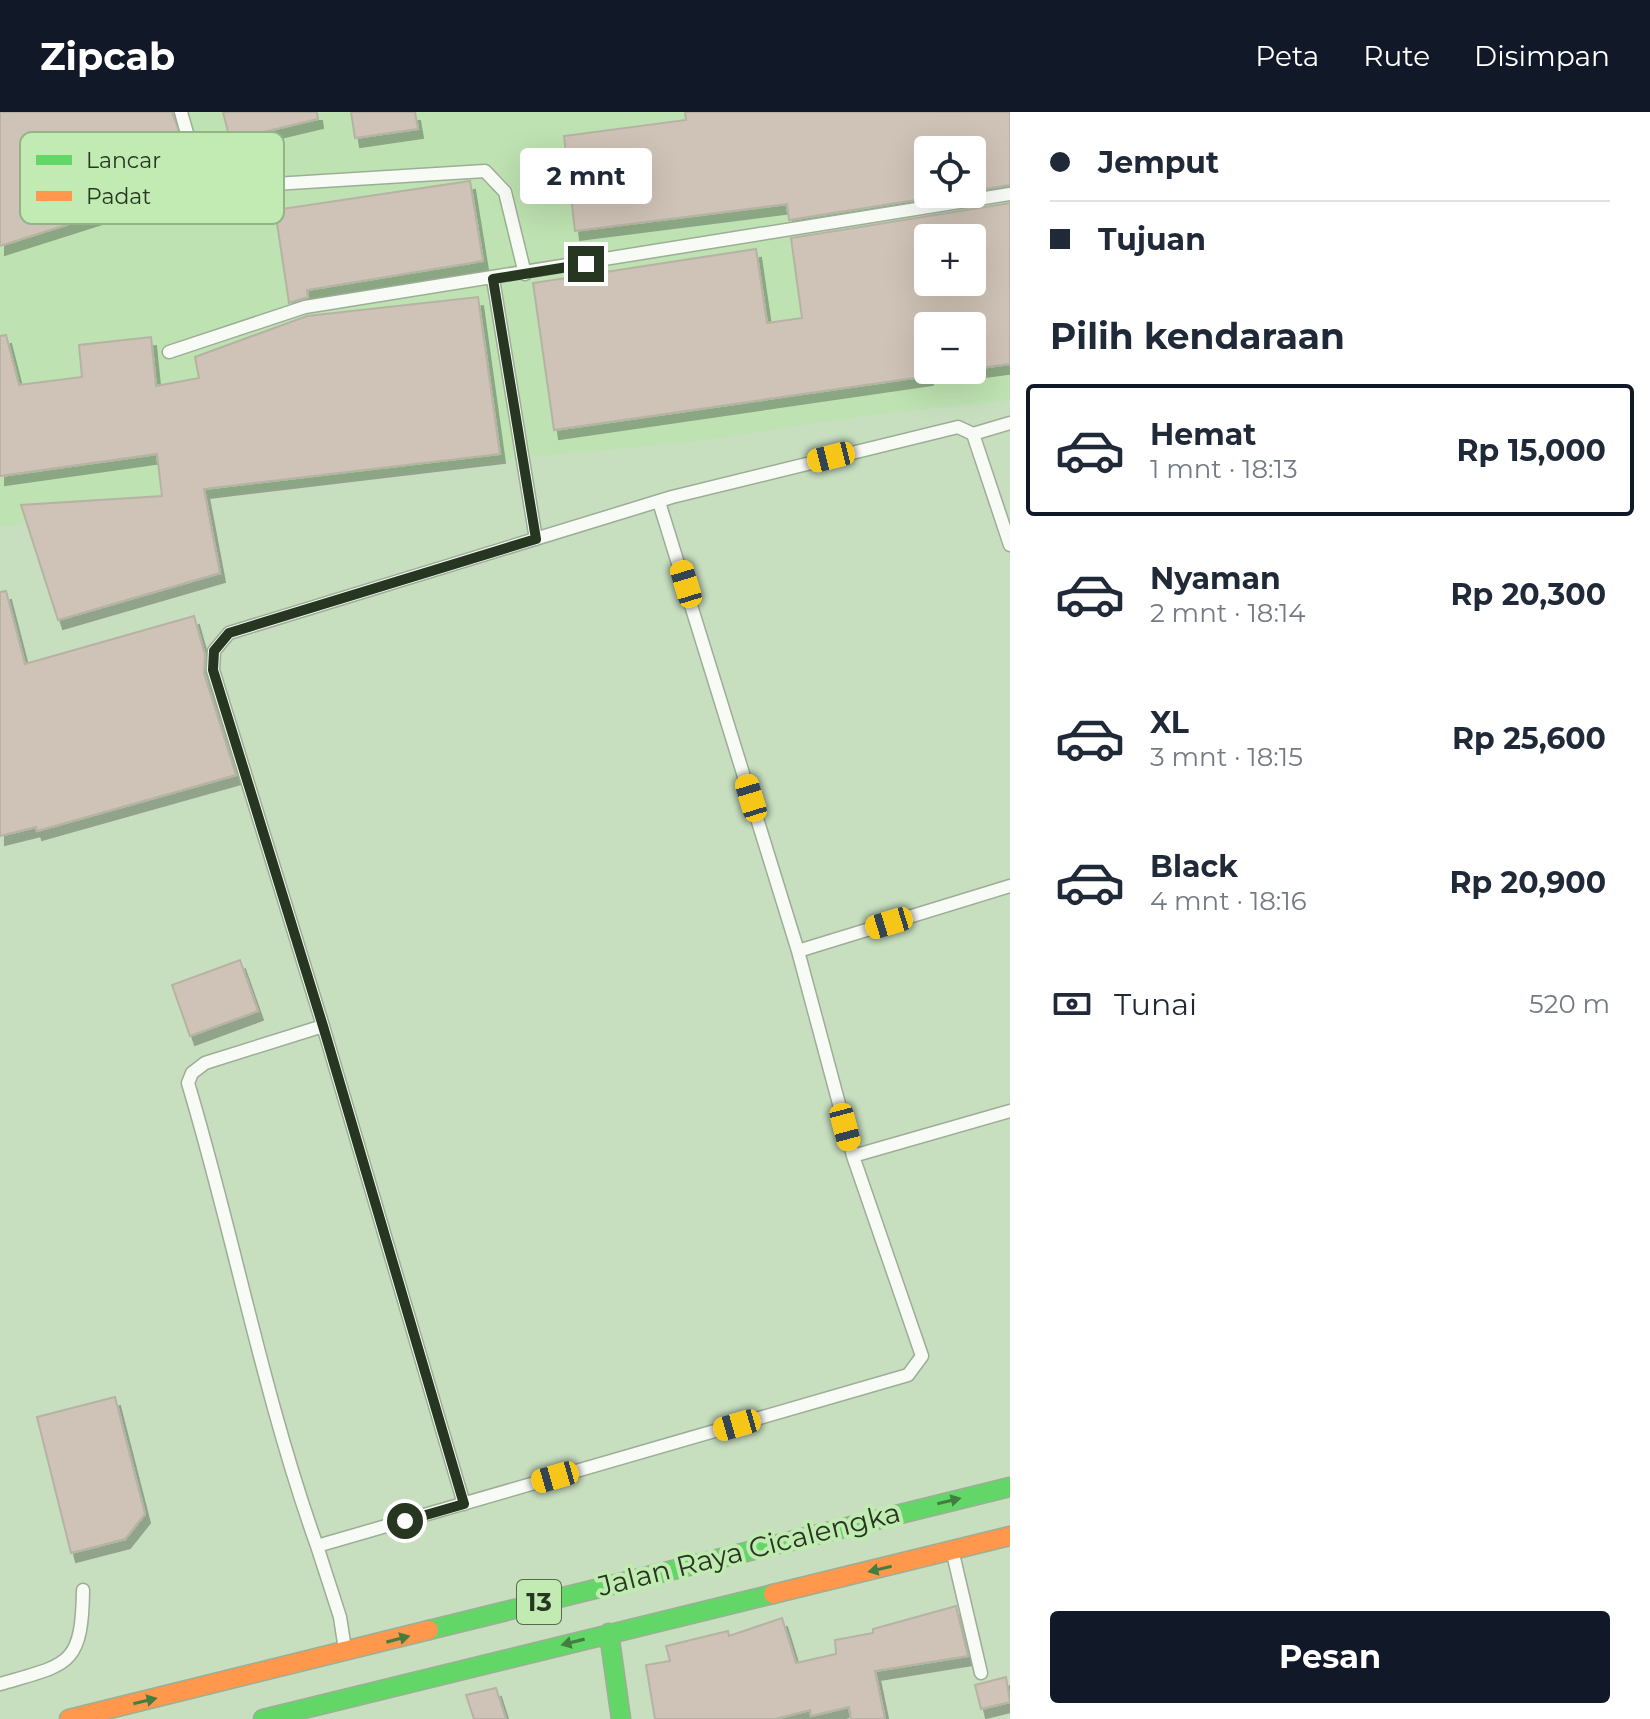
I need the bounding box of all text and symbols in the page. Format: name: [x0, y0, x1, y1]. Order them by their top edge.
text: Zipcab: [40, 33, 175, 80]
text: Peta: [1255, 39, 1319, 73]
text: Rute: [1363, 39, 1430, 73]
text: Disimpan: [1474, 39, 1610, 73]
legend: [20, 132, 284, 224]
map controls: [914, 136, 986, 384]
button: locate: [914, 136, 986, 208]
text: Jemput: [1098, 144, 1219, 181]
text: Lancar: [86, 147, 161, 174]
callout: 2 mnt: [520, 148, 652, 204]
text: 2 mnt: [546, 160, 626, 192]
text: Padat: [86, 183, 151, 210]
text: Tujuan: [1098, 221, 1206, 258]
button: +: [914, 224, 986, 296]
route end: [568, 246, 604, 282]
button: −: [914, 312, 986, 384]
text: Pilih kendaraan: [1050, 314, 1345, 358]
icon: car: [1054, 414, 1126, 486]
text: Hemat: [1150, 416, 1256, 453]
text: Rp 15,000: [1457, 432, 1606, 469]
car: [805, 440, 857, 474]
text: 1 mnt · 18:13: [1150, 453, 1298, 485]
car: [668, 558, 704, 610]
icon: car: [1054, 558, 1126, 630]
text: Nyaman: [1150, 560, 1281, 597]
text: Rp 20,300: [1450, 576, 1606, 613]
text: 2 mnt · 18:14: [1150, 597, 1306, 629]
icon: car: [1054, 702, 1126, 774]
text: XL: [1150, 704, 1189, 741]
text: Rp 25,600: [1452, 720, 1606, 757]
text: 3 mnt · 18:15: [1150, 741, 1303, 773]
car: [733, 772, 769, 824]
icon: car: [1054, 846, 1126, 918]
text: Black: [1150, 848, 1238, 885]
text: Rp 20,900: [1449, 864, 1606, 901]
text: 4 mnt · 18:16: [1150, 885, 1307, 917]
car: [863, 905, 915, 941]
icon: cash: [1050, 982, 1094, 1026]
text: Tunai: [1114, 986, 1197, 1023]
text: 520 m: [1529, 988, 1610, 1020]
car: [827, 1101, 863, 1153]
car: [711, 1407, 763, 1443]
car: [529, 1459, 581, 1495]
one-way arrow: [936, 1494, 961, 1507]
street label: Jalan Raya Cicalengka: [593, 1495, 904, 1603]
route start: [387, 1503, 423, 1539]
one-way arrow: [867, 1563, 892, 1575]
road number: 13: [517, 1580, 561, 1624]
button: Pesan: [1050, 1611, 1610, 1703]
one-way arrow: [385, 1633, 410, 1645]
one-way arrow: [560, 1637, 585, 1649]
one-way arrow: [133, 1694, 158, 1707]

